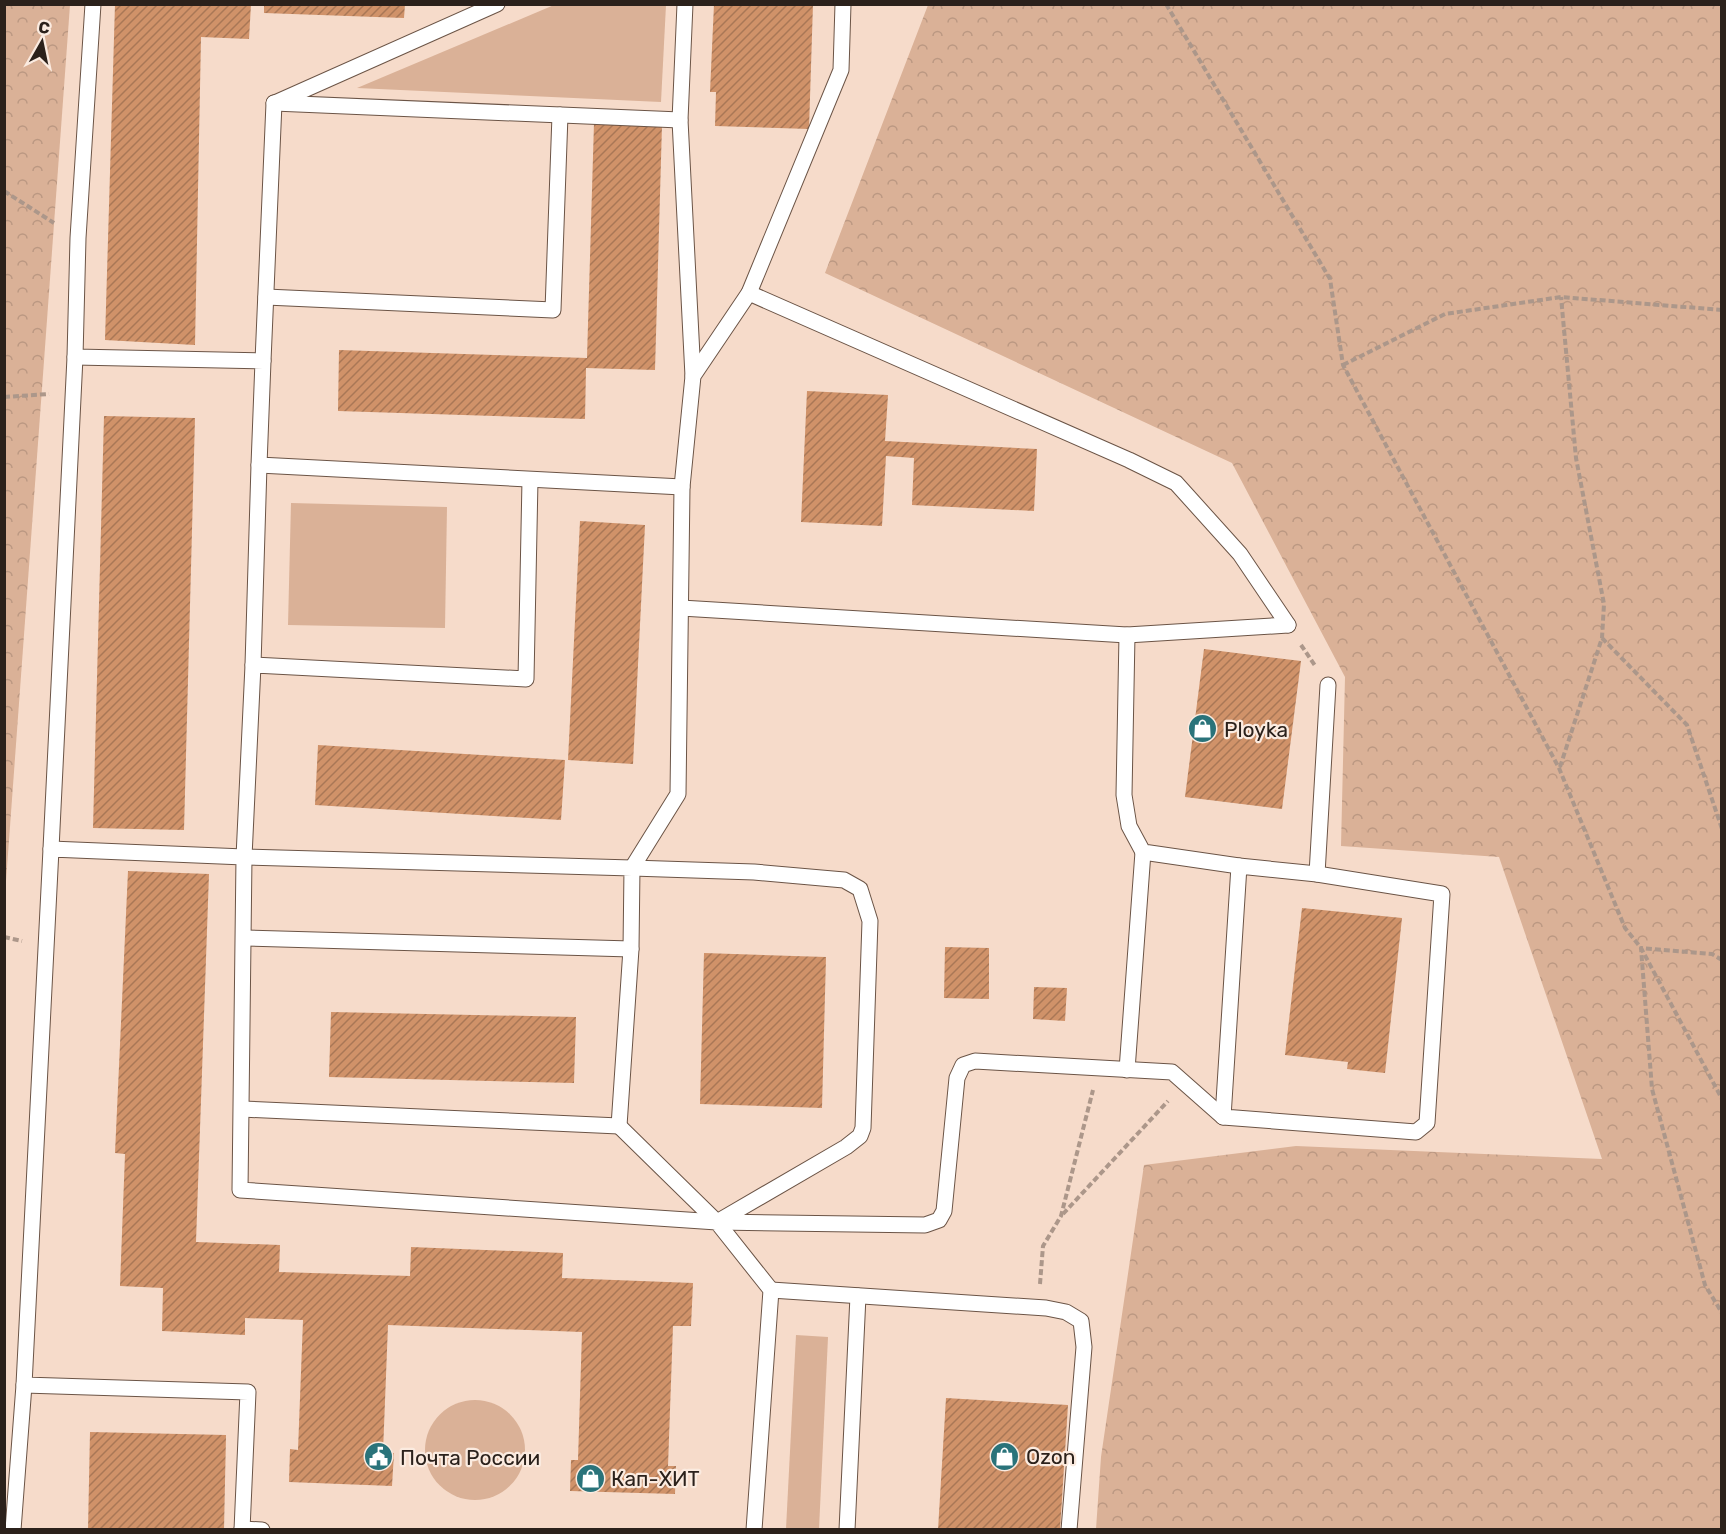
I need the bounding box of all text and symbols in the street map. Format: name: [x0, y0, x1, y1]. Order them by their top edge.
north arrow: [12, 12, 72, 72]
text: С: [37, 17, 51, 38]
shop icon: Ployka: [1187, 713, 1219, 745]
place label: Ployka: [1224, 717, 1288, 742]
shop icon: Ozon: [989, 1440, 1021, 1472]
public building icon: Почта России: [363, 1441, 395, 1473]
place label: Ozon: [1026, 1444, 1076, 1469]
place label: Почта России: [400, 1445, 540, 1470]
shop icon: Кап-ХИТ: [574, 1462, 606, 1494]
place label: Кап-ХИТ: [611, 1466, 700, 1491]

